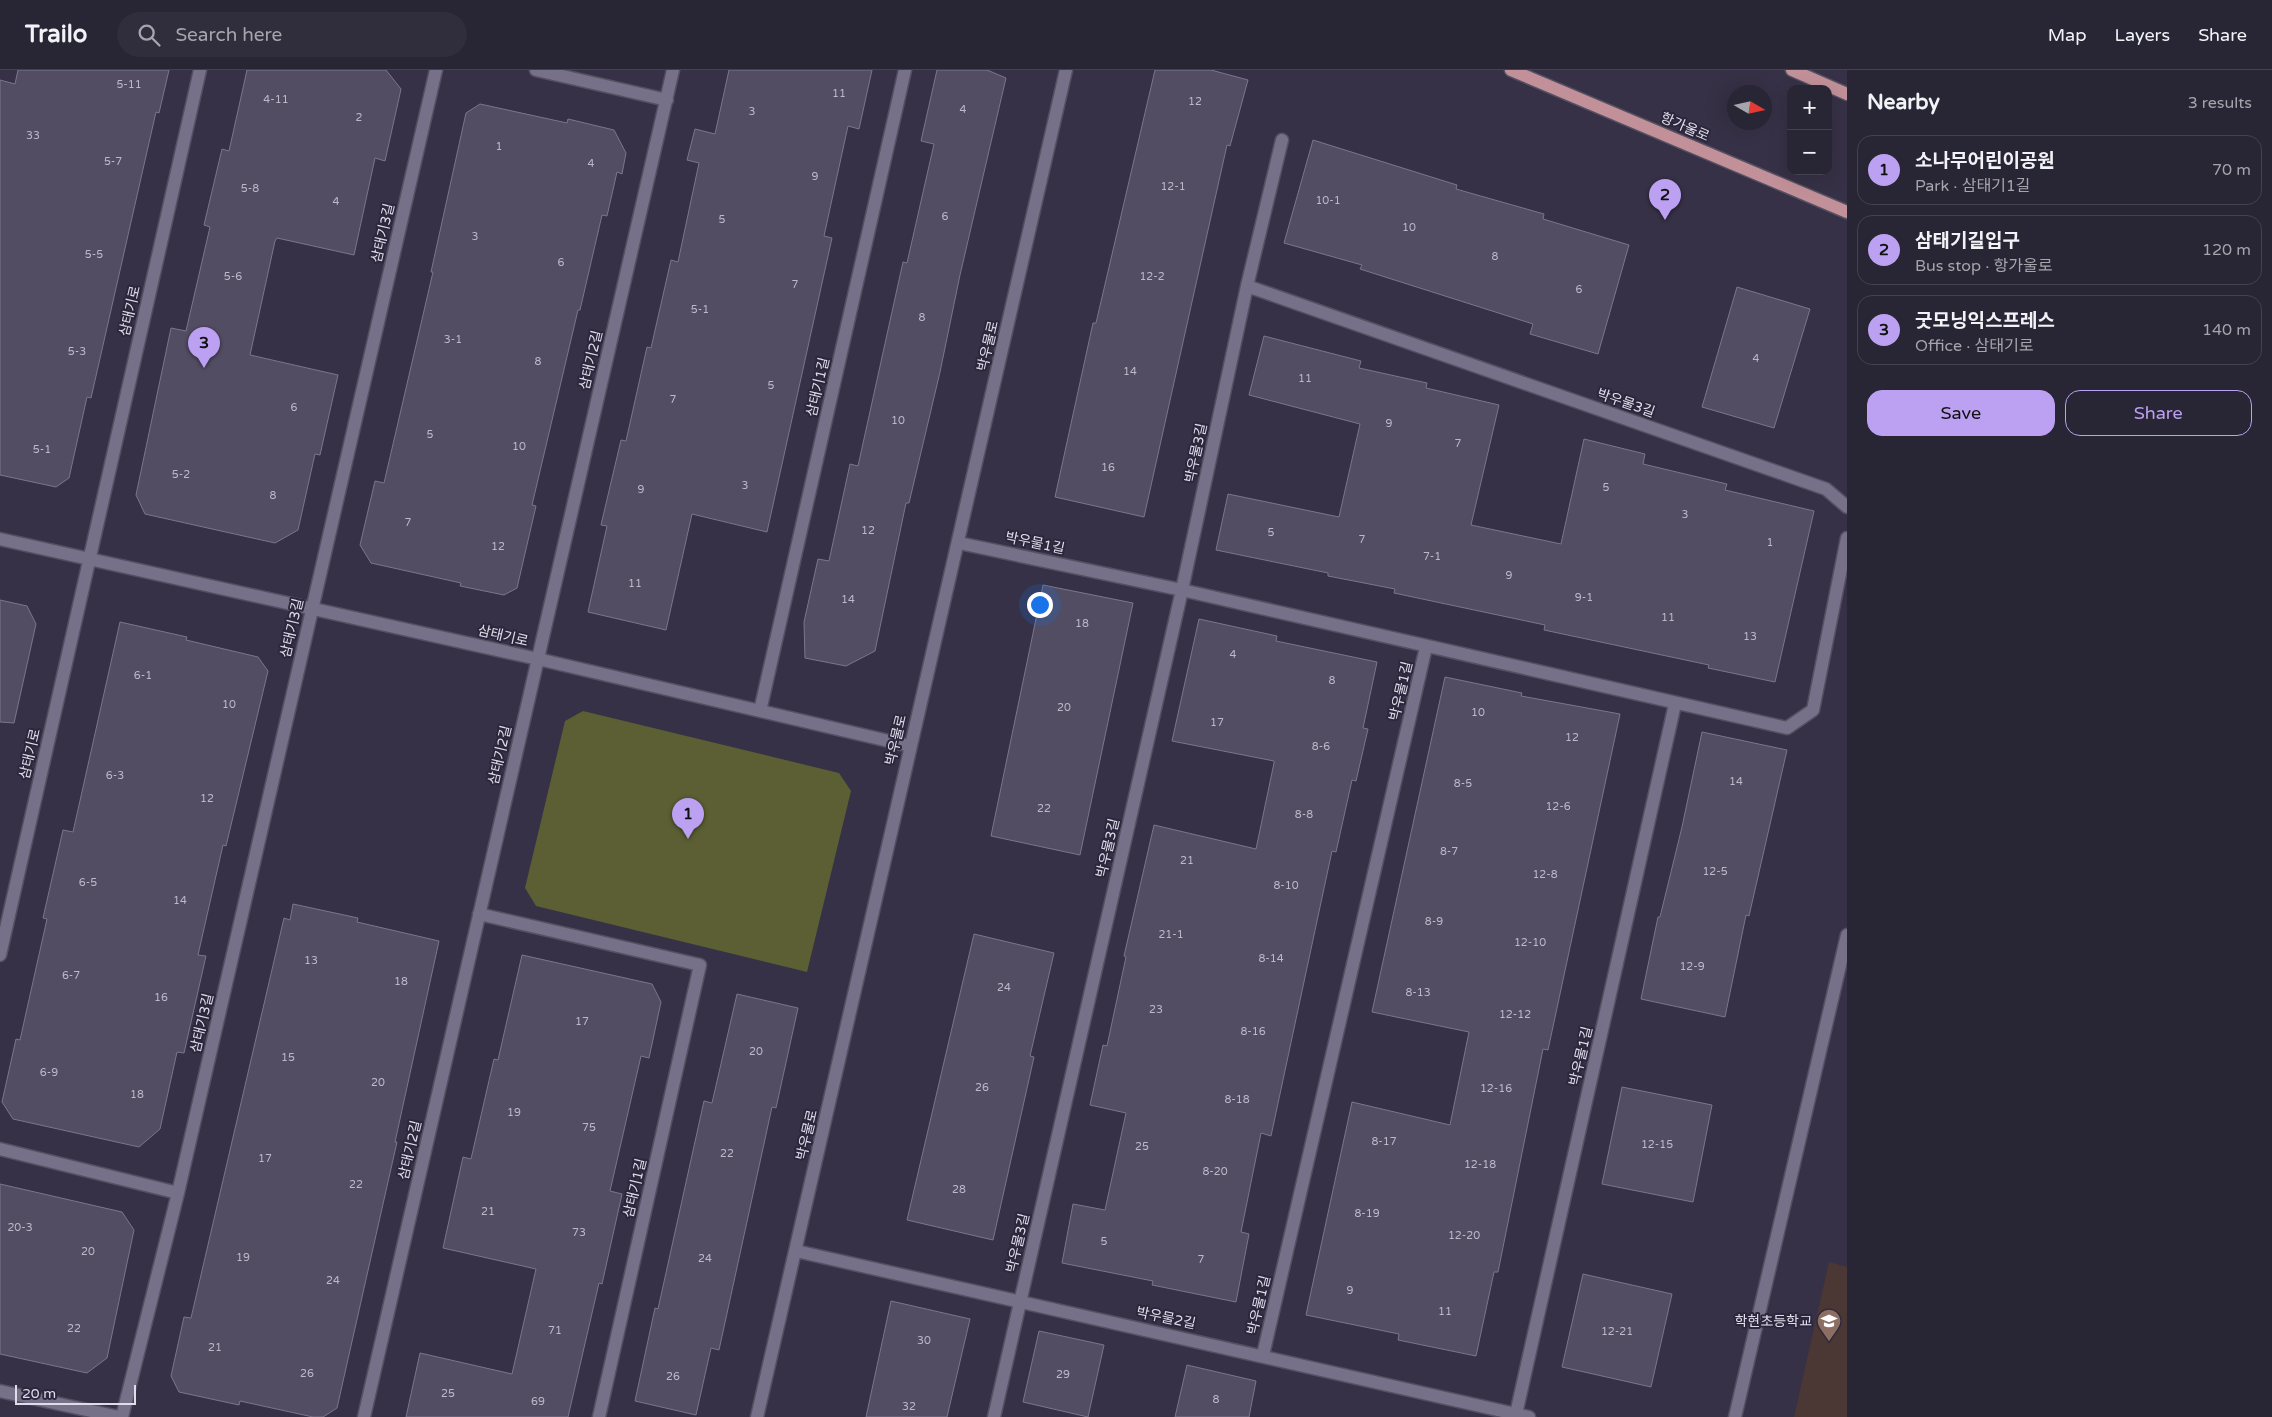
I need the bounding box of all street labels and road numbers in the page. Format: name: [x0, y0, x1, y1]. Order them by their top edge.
street label: 항가울로: [1658, 109, 1712, 145]
street label: 삼태기3길: [368, 202, 398, 264]
street label: 삼태기로: [116, 284, 144, 338]
street label: 박우물로: [974, 319, 1002, 373]
street label: 삼태기2길: [576, 329, 606, 391]
street label: 삼태기1길: [803, 356, 833, 418]
street label: 박우물3길: [1595, 385, 1657, 421]
street label: 박우물3길: [1181, 422, 1211, 484]
street label: 박우물1길: [1004, 528, 1066, 558]
street label: 삼태기3길: [277, 597, 307, 659]
street label: 삼태기로: [476, 622, 530, 650]
street label: 박우물1길: [1386, 660, 1416, 722]
street label: 박우물로: [882, 713, 910, 767]
street label: 삼태기2길: [485, 724, 515, 786]
street label: 삼태기로: [16, 727, 44, 781]
street label: 박우물3길: [1093, 817, 1123, 879]
street label: 삼태기3길: [187, 992, 217, 1054]
street label: 박우물1길: [1566, 1025, 1596, 1087]
street label: 박우물로: [793, 1108, 821, 1162]
street label: 삼태기2길: [395, 1119, 425, 1181]
street label: 삼태기1길: [620, 1157, 650, 1219]
street label: 박우물3길: [1003, 1212, 1033, 1274]
street label: 박우물1길: [1244, 1274, 1274, 1336]
street label: 박우물2길: [1135, 1303, 1197, 1333]

